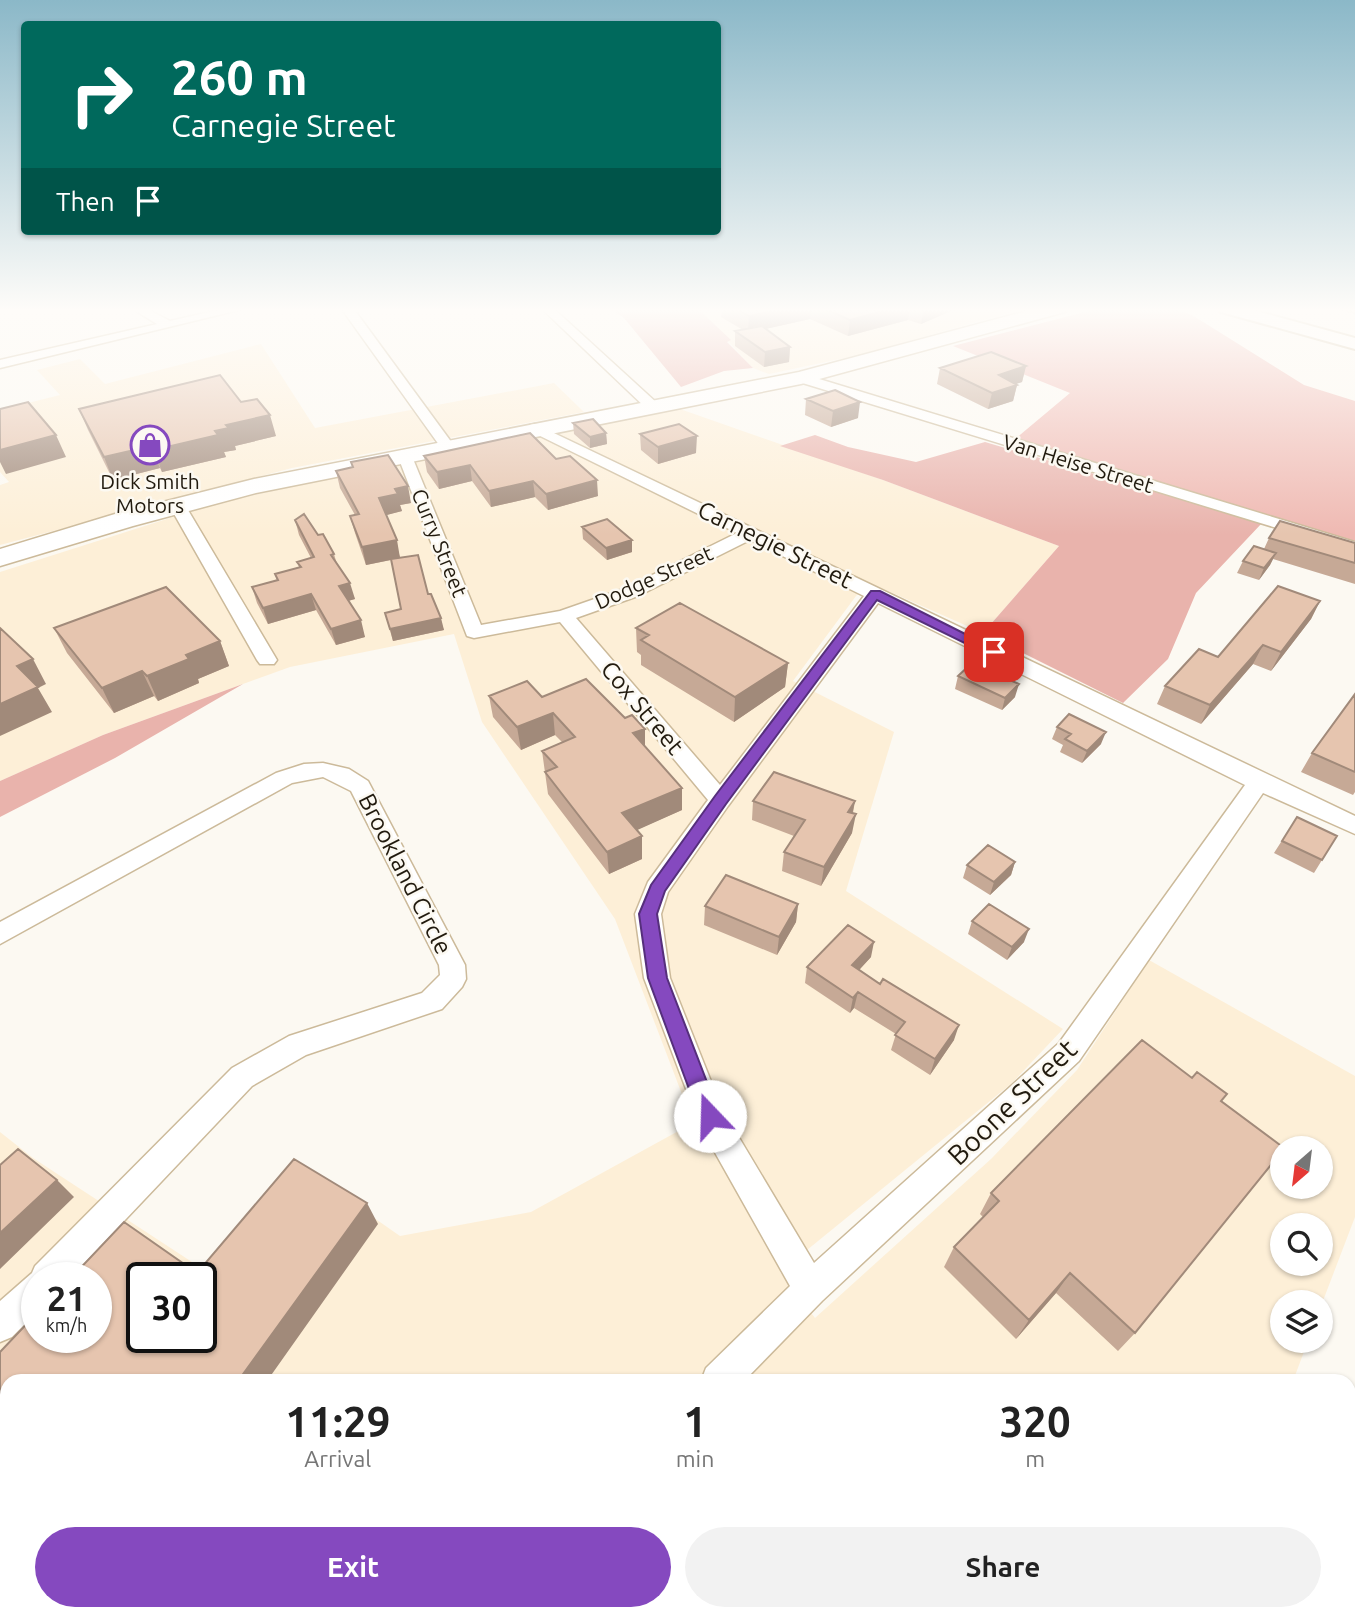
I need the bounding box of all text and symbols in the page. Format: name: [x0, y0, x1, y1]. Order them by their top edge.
icon: right: [56, 49, 147, 140]
text: 260 m: [171, 49, 308, 104]
text: Carnegie Street: [171, 107, 396, 143]
icon: arrive: [129, 182, 167, 220]
text: Then: [56, 187, 115, 216]
shop icon: Dick Smith Motors: [129, 424, 171, 466]
street label: Van Heise Street: [1000, 429, 1156, 497]
place label: Dick Smith Motors: [100, 469, 200, 517]
street label: Curry Street: [407, 485, 473, 600]
street label: Carnegie Street: [694, 495, 857, 594]
street label: Dodge Street: [591, 540, 716, 614]
pin: [964, 622, 1024, 682]
icon: arrive: [975, 633, 1013, 671]
street label: Cox Street: [596, 656, 689, 760]
street label: Brookland Circle: [353, 789, 458, 959]
street label: Boone Street: [941, 1033, 1082, 1171]
position arrow: [673, 1079, 747, 1153]
north arrow: [1270, 1136, 1334, 1199]
map controls: [1270, 1136, 1333, 1353]
button: search: [1270, 1213, 1333, 1276]
speed limit sign: 30: [126, 1262, 217, 1353]
text: 21: [47, 1278, 86, 1318]
button: layers: [1270, 1290, 1333, 1353]
text: km/h: [46, 1315, 87, 1335]
text: 11:29: [285, 1398, 390, 1445]
text: 1: [683, 1398, 707, 1445]
text: 320: [1000, 1398, 1071, 1445]
text: Arrival: [304, 1446, 371, 1471]
text: min: [676, 1446, 714, 1471]
text: m: [1025, 1446, 1045, 1471]
button: Exit: [35, 1527, 671, 1607]
button: Share: [685, 1527, 1321, 1607]

